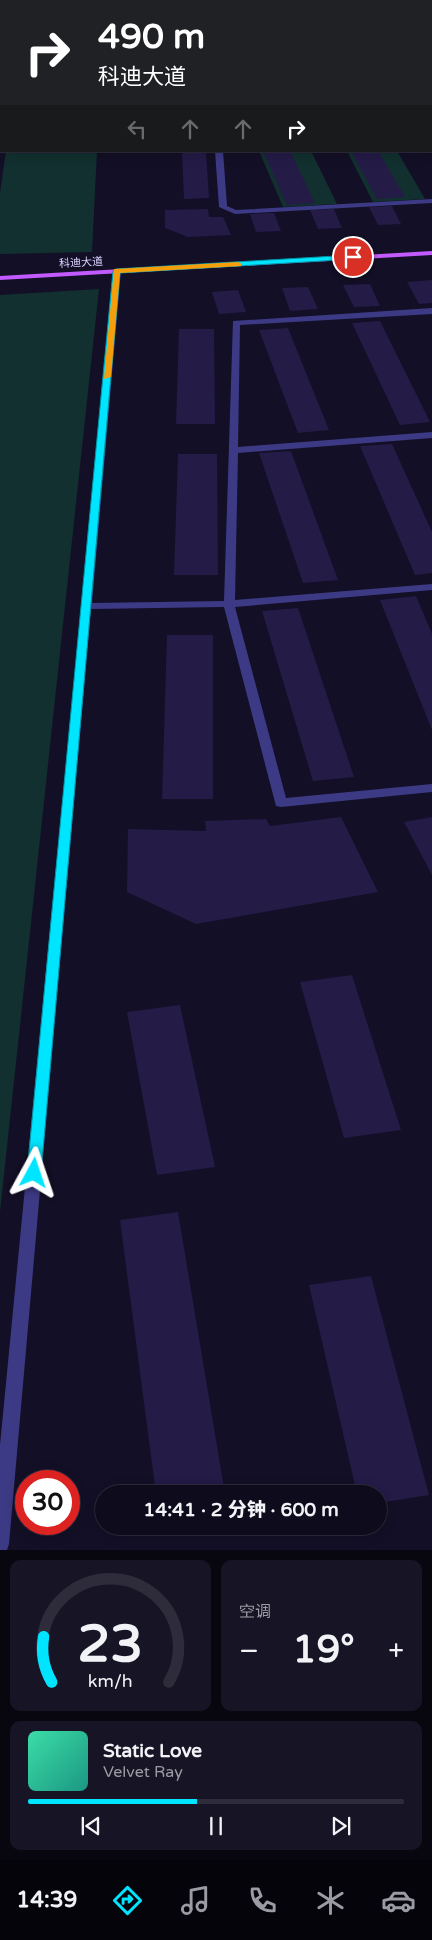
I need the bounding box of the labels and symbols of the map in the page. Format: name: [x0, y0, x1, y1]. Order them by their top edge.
pin: [332, 236, 374, 278]
street label: 科迪大道: [59, 255, 103, 270]
position arrow: [7, 1146, 59, 1198]
speed limit sign: 30: [15, 1470, 80, 1535]

